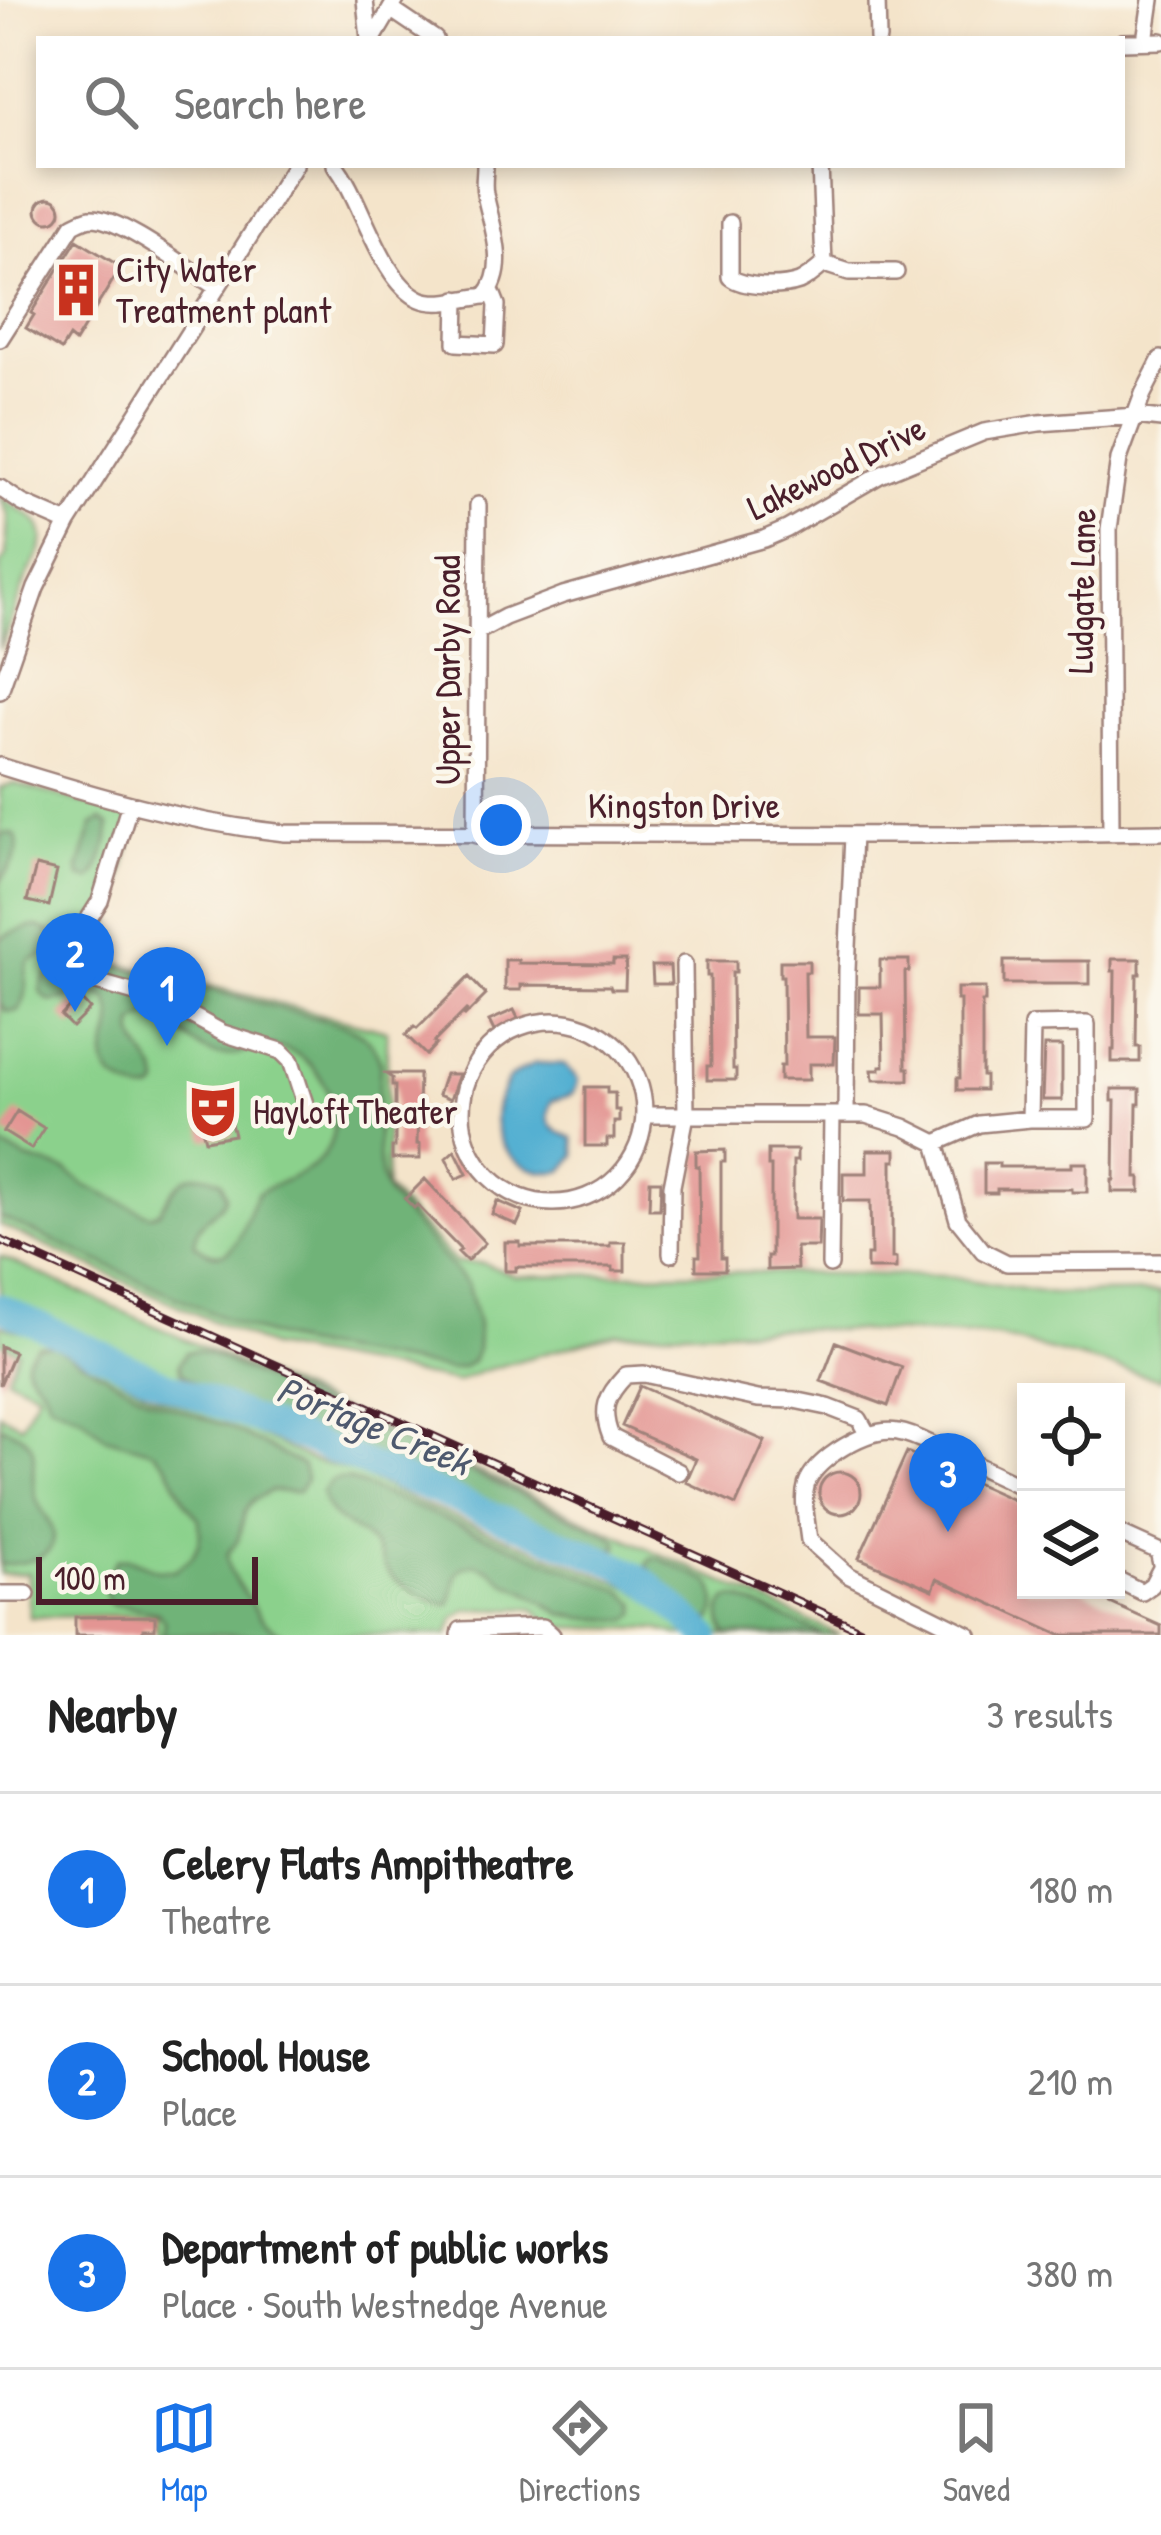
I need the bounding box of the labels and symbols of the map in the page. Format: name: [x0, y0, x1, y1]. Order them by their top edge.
place label: City Water Treatment plant: [116, 244, 332, 334]
building icon: City Water Treatment plant: [47, 261, 105, 319]
street label: Lakewood Drive: [739, 402, 933, 531]
street label: Ludgate Lane: [1055, 508, 1106, 674]
street label: Upper Darby Road: [422, 555, 471, 785]
street label: Kingston Drive: [588, 780, 780, 829]
your location: [471, 795, 531, 855]
pin: 2: [36, 913, 114, 1012]
pin: 1: [128, 947, 206, 1046]
theatre icon: Hayloft Theater: [184, 1082, 242, 1140]
place label: Hayloft Theater: [253, 1086, 458, 1135]
water label: Portage Creek: [269, 1362, 482, 1490]
pin: 3: [909, 1433, 987, 1532]
scale bar: [36, 1551, 258, 1604]

